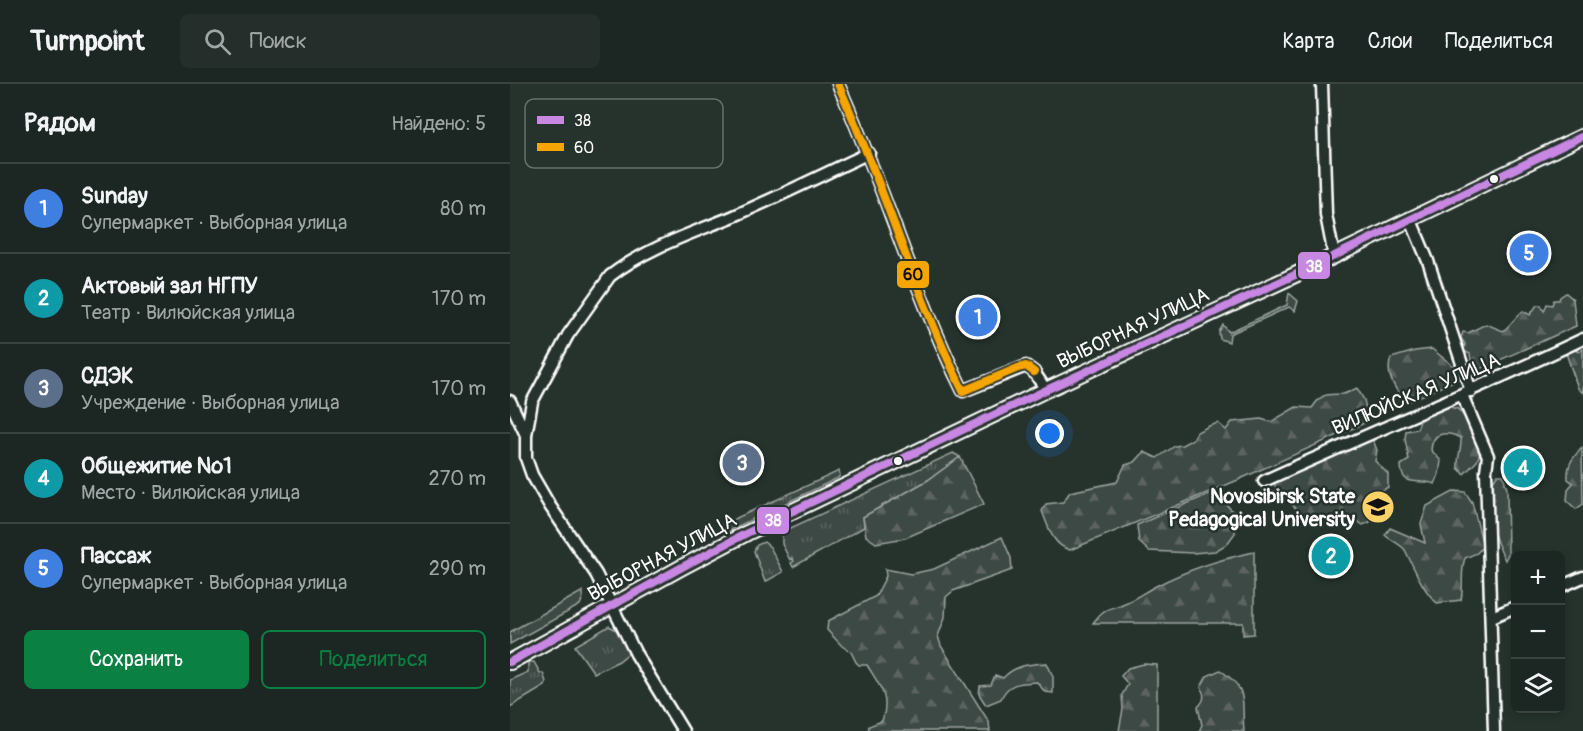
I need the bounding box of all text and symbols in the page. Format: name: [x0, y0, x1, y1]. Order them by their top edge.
search box: [180, 14, 600, 68]
text: Turnpoint: [30, 24, 144, 59]
icon: search: [201, 25, 234, 58]
text: Поиск: [249, 27, 307, 55]
text: Карта: [1282, 28, 1334, 55]
text: Слои: [1367, 28, 1412, 55]
text: Поделиться: [1445, 28, 1553, 55]
legend: [525, 99, 723, 168]
text: Рядом: [24, 107, 96, 139]
text: Найдено: 5: [391, 111, 486, 136]
text: 38: [574, 111, 591, 131]
text: 60: [574, 138, 594, 158]
unlabelled marker: [1488, 173, 1500, 185]
text: Sunday: [81, 182, 148, 210]
text: 1: [40, 196, 47, 221]
text: 80 m: [440, 196, 486, 221]
text: Супермаркет · Выборная улица: [81, 210, 347, 235]
pin: 5: [1510, 230, 1548, 276]
line badge: 38: [1297, 251, 1331, 280]
text: 38: [1306, 257, 1323, 277]
line badge: 60: [896, 260, 930, 289]
text: 60: [903, 265, 923, 285]
text: Актовый зал НГПУ: [81, 272, 258, 300]
street label: ВЫБОРНАЯ УЛИЦА: [1053, 282, 1213, 374]
text: 2: [38, 286, 49, 311]
text: 170 m: [432, 286, 486, 311]
pin: 1: [958, 294, 998, 340]
text: Театр · Вилюйская улица: [81, 300, 295, 325]
street label: ВИЛЮЙСКАЯ УЛИЦА: [1328, 347, 1504, 441]
text: СДЭК: [81, 362, 134, 390]
text: 3: [38, 376, 49, 401]
text: 170 m: [432, 376, 486, 401]
text: Учреждение · Выборная улица: [81, 390, 340, 415]
your location: [1035, 419, 1064, 448]
pin: 3: [722, 440, 762, 485]
pin: 4: [1504, 446, 1542, 490]
text: Общежитие №1: [81, 452, 232, 480]
unlabelled marker: [892, 455, 904, 467]
text: 4: [38, 466, 49, 491]
text: 270 m: [428, 466, 486, 491]
text: Место · Вилюйская улица: [81, 480, 300, 505]
place label: Novosibirsk State Pedagogical University: [1168, 484, 1356, 532]
school or university icon: Novosibirsk State Pedagogical University: [1360, 489, 1396, 525]
line badge: 38: [756, 506, 790, 535]
street label: ВЫБОРНАЯ УЛИЦА: [583, 507, 741, 607]
text: 38: [765, 511, 782, 531]
pin: 2: [1312, 534, 1350, 578]
text: Пассаж: [81, 542, 151, 570]
map controls: [1511, 551, 1565, 713]
button: +: [1511, 551, 1565, 605]
text: 5: [38, 556, 49, 581]
text: 290 m: [429, 556, 486, 581]
text: Супермаркет · Выборная улица: [81, 570, 347, 595]
button: −: [1511, 605, 1565, 659]
button: Сохранить: [24, 630, 249, 689]
button: Поделиться: [261, 630, 486, 689]
button: layers: [1511, 659, 1565, 713]

